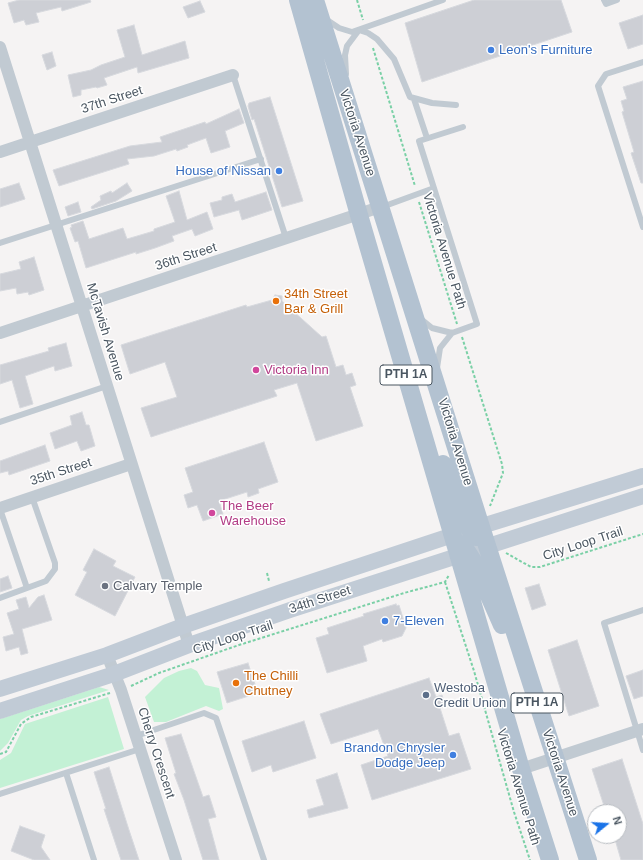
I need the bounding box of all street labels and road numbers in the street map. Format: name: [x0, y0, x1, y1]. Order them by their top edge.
street label: 37th Street: [79, 83, 145, 117]
street label: Victoria Avenue: [336, 88, 378, 178]
street label: Victoria Avenue Path: [419, 191, 469, 311]
street label: 36th Street: [153, 240, 219, 274]
street label: McTavish Avenue: [83, 281, 127, 383]
road number: PTH 1A: [380, 365, 432, 385]
street label: Victoria Avenue: [434, 396, 476, 488]
street label: 35th Street: [28, 455, 94, 489]
street label: City Loop Trail: [541, 524, 625, 564]
street label: 34th Street: [287, 583, 353, 617]
street label: City Loop Trail: [191, 618, 275, 658]
road number: PTH 1A: [511, 693, 563, 713]
street label: Cherry Crescent: [134, 706, 178, 800]
street label: Victoria Avenue Path: [493, 727, 543, 847]
street label: Victoria Avenue: [539, 728, 581, 818]

